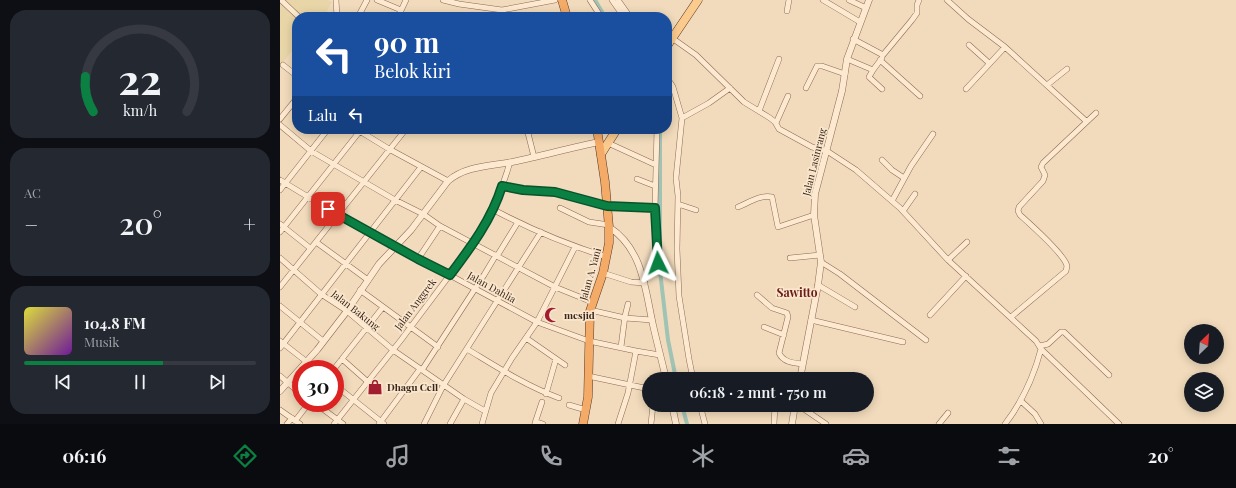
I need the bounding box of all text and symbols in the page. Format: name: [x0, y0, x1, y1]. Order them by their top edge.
text: 90 m: [374, 23, 439, 60]
icon: left: [308, 28, 360, 80]
text: 22: [118, 50, 162, 105]
text: Belok kiri: [374, 59, 451, 83]
text: km/h: [123, 101, 158, 120]
icon: left: [345, 104, 367, 126]
text: Lalu: [308, 105, 337, 125]
street label: Jalan Lasinrang: [799, 126, 829, 198]
text: AC: [24, 184, 41, 201]
pin: [311, 192, 345, 226]
icon: arrive: [317, 198, 339, 220]
text: 20°: [119, 203, 162, 243]
text: −: [24, 209, 38, 239]
text: +: [243, 209, 256, 239]
position arrow: [637, 242, 679, 284]
street label: Jalan A. Yani: [576, 246, 604, 303]
street label: Jalan Dahlia: [464, 268, 519, 306]
street label: Jalan Anggrek: [390, 275, 439, 334]
district label: Sawitto: [776, 284, 818, 300]
street label: Jalan Bakung: [328, 286, 384, 334]
mosque icon: mesjid: [543, 306, 561, 324]
place label: mesjid: [564, 308, 595, 322]
text: 104.8 FM: [84, 313, 146, 333]
north arrow: [1184, 324, 1224, 364]
map controls: [1184, 324, 1224, 412]
text: Musik: [84, 333, 120, 350]
speed limit sign: 30: [292, 360, 344, 412]
icon: previous: [52, 371, 74, 393]
icon: pause: [129, 371, 151, 393]
icon: next: [206, 371, 228, 393]
button: layers: [1184, 372, 1224, 412]
shop icon: Dhagu Cell: [366, 378, 384, 396]
place label: Dhagu Cell: [387, 380, 438, 394]
text: 06:18 · 2 mnt · 750 m: [690, 382, 826, 402]
icon: directions: [231, 442, 259, 470]
icon: music: [384, 442, 412, 470]
icon: phone: [537, 442, 565, 470]
icon: climate: [689, 442, 717, 470]
icon: car: [842, 442, 870, 470]
icon: filters: [995, 442, 1023, 470]
text: 06:16: [62, 444, 106, 468]
text: 20°: [1148, 444, 1174, 468]

